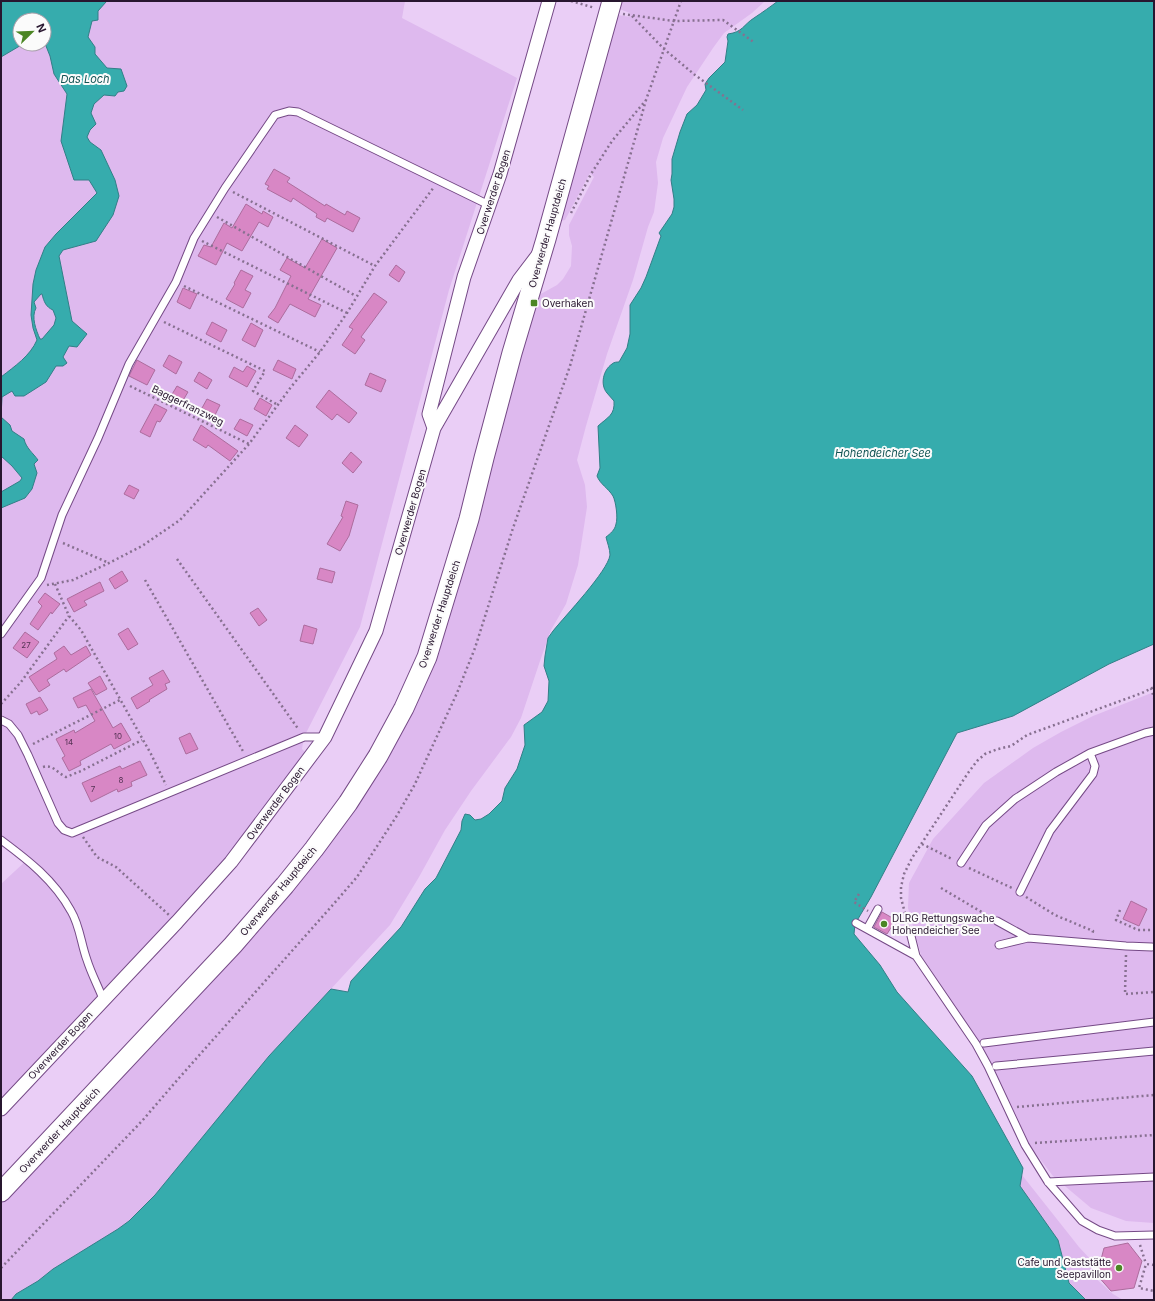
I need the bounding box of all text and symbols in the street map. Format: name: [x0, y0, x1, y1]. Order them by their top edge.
north arrow: [12, 12, 52, 52]
text: N: [33, 21, 49, 35]
water label: Das Loch: [60, 72, 110, 86]
street label: Overwerder Bogen: [474, 148, 513, 236]
street label: Overwerder Hauptdeich: [526, 177, 568, 289]
place label: Overhaken: [542, 297, 593, 309]
marker: Overhaken: [529, 298, 539, 308]
street label: Baggerfranzweg: [150, 382, 226, 428]
water label: Hohendeicher See: [835, 446, 931, 460]
street label: Overwerder Bogen: [392, 467, 428, 556]
street label: Overwerder Hauptdeich: [416, 558, 462, 670]
house number: 27: [21, 640, 31, 650]
house number: 10: [114, 731, 122, 741]
house number: 14: [65, 737, 73, 747]
street label: Overwerder Bogen: [243, 764, 307, 842]
house number: 8: [119, 775, 124, 785]
house number: 7: [91, 784, 96, 794]
street label: Overwerder Hauptdeich: [237, 844, 319, 938]
place label: DLRG Rettungswache Hohendeicher See: [892, 912, 995, 936]
marker: DLRG Rettungswache Hohendeicher See: [879, 919, 889, 929]
street label: Overwerder Bogen: [25, 1008, 95, 1082]
street label: Overwerder Hauptdeich: [16, 1085, 102, 1175]
place label: Cafe und Gaststätte Seepavillon: [1017, 1256, 1111, 1280]
marker: Cafe und Gaststätte Seepavillon: [1114, 1263, 1124, 1273]

